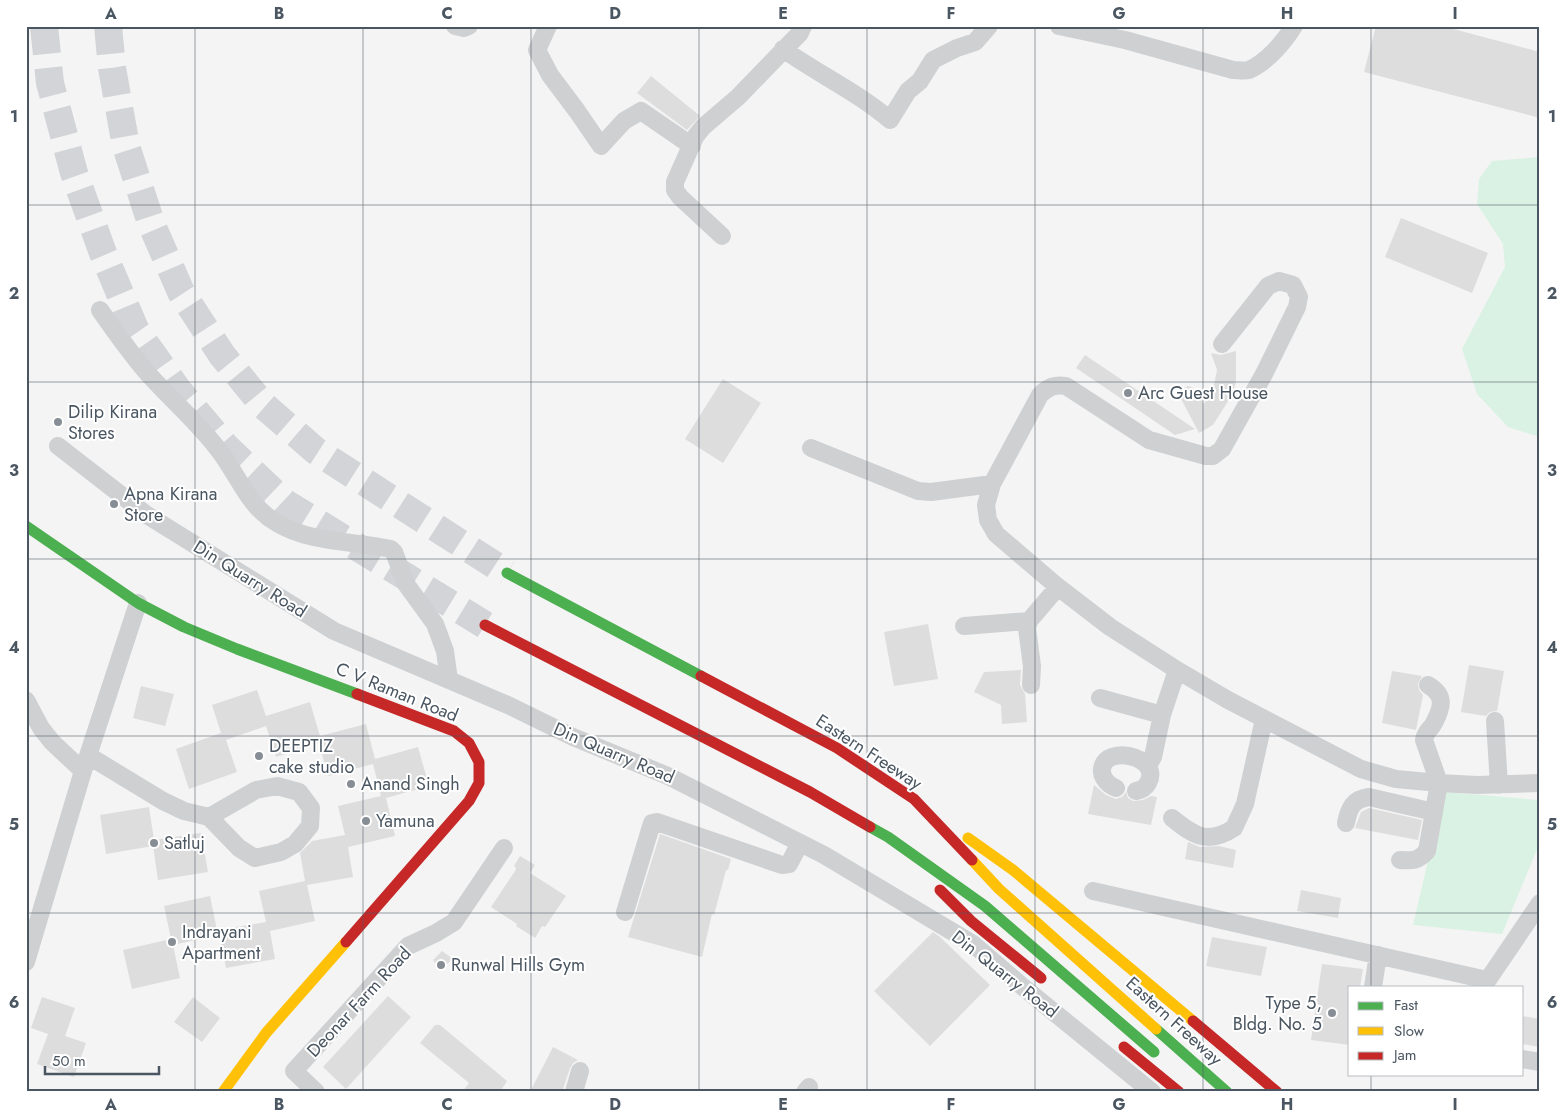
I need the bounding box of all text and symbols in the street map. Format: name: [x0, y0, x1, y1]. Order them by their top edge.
text: A: [104, 2, 117, 25]
text: B: [274, 2, 284, 25]
text: C: [441, 2, 453, 25]
text: D: [609, 2, 621, 25]
text: E: [778, 2, 788, 25]
text: F: [947, 2, 955, 25]
text: G: [1112, 2, 1126, 25]
text: H: [1281, 2, 1293, 25]
text: I: [1452, 2, 1458, 25]
text: 1: [10, 105, 18, 128]
text: 1: [1548, 105, 1556, 128]
text: 2: [9, 282, 19, 305]
text: 2: [1547, 282, 1557, 305]
place label: Arc Guest House: [1138, 380, 1268, 406]
marker: Arc Guest House: [1122, 387, 1134, 399]
place label: Dilip Kirana Stores: [68, 399, 157, 446]
marker: Dilip Kirana Stores: [52, 416, 64, 428]
text: 3: [9, 459, 19, 482]
text: 3: [1547, 459, 1557, 482]
place label: Apna Kirana Store: [124, 481, 217, 528]
marker: Apna Kirana Store: [108, 498, 120, 510]
street label: Din Quarry Road: [188, 534, 312, 624]
text: 4: [8, 636, 20, 659]
text: 4: [1546, 636, 1558, 659]
street label: C V Raman Road: [332, 656, 462, 728]
street label: Eastern Freeway: [811, 708, 927, 796]
street label: Din Quarry Road: [549, 716, 679, 790]
place label: DEEPTIZ cake studio: [269, 733, 355, 780]
marker: DEEPTIZ cake studio: [253, 750, 265, 762]
place label: Anand Singh: [361, 771, 460, 797]
marker: Anand Singh: [345, 778, 357, 790]
place label: Yamuna: [376, 808, 435, 834]
text: 5: [9, 813, 19, 836]
text: 5: [1547, 813, 1557, 836]
marker: Yamuna: [360, 815, 372, 827]
place label: Satluj: [164, 830, 205, 856]
marker: Satluj: [148, 837, 160, 849]
place label: Indrayani Apartment: [182, 919, 261, 966]
street label: Din Quarry Road: [946, 924, 1064, 1024]
marker: Indrayani Apartment: [166, 936, 178, 948]
street label: Deonar Farm Road: [301, 941, 417, 1063]
place label: Runwal Hills Gym: [451, 952, 585, 978]
marker: Runwal Hills Gym: [435, 959, 447, 971]
street label: Eastern Freeway: [1120, 971, 1228, 1072]
legend: [1348, 986, 1524, 1076]
place label: Type 5, Bldg. No. 5: [1233, 990, 1322, 1037]
text: 6: [9, 991, 19, 1014]
text: 6: [1547, 991, 1557, 1014]
text: Fast: [1394, 994, 1418, 1016]
marker: Type 5, Bldg. No. 5: [1326, 1007, 1338, 1019]
text: Slow: [1394, 1020, 1425, 1042]
scale bar: [45, 1043, 159, 1075]
text: Jam: [1392, 1044, 1417, 1066]
text: 50 m: [52, 1050, 86, 1072]
text: A: [104, 1093, 117, 1116]
text: B: [274, 1093, 284, 1116]
text: C: [441, 1093, 453, 1116]
text: D: [609, 1093, 621, 1116]
text: E: [778, 1093, 788, 1116]
text: F: [947, 1093, 955, 1116]
text: G: [1112, 1093, 1126, 1116]
text: H: [1281, 1093, 1293, 1116]
text: I: [1452, 1093, 1458, 1116]

